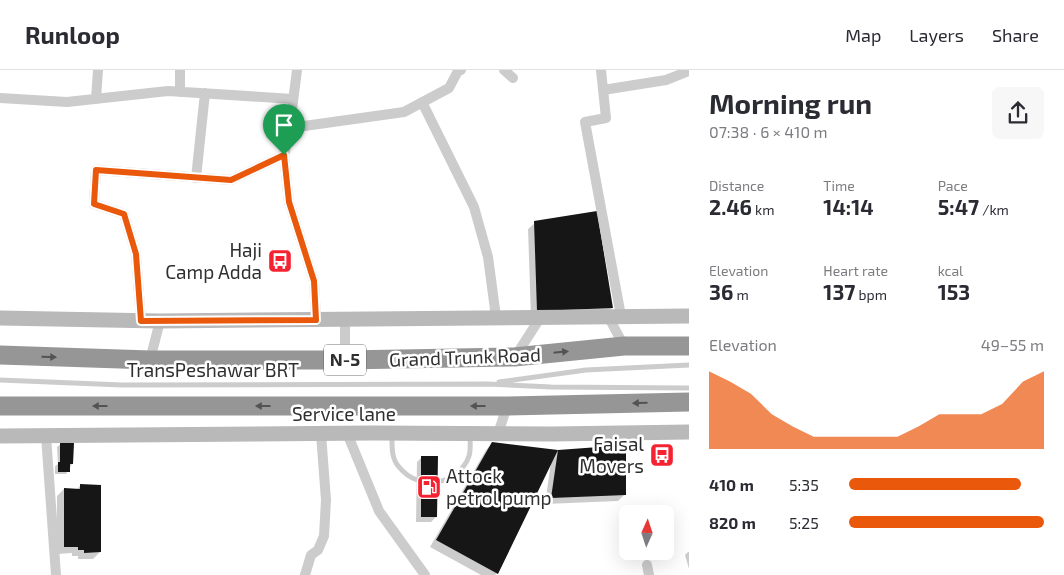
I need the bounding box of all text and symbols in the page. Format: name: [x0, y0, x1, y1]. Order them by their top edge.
text: Runloop: [25, 20, 120, 49]
text: Map: [845, 24, 881, 46]
text: Layers: [909, 24, 964, 46]
text: Share: [992, 24, 1039, 46]
text: Morning run: [709, 86, 872, 120]
button: share: [992, 87, 1044, 139]
pin: [263, 104, 305, 155]
icon: arrive: [270, 111, 298, 139]
text: 07:38 · 6 × 410 m: [709, 122, 828, 141]
text: Distance: [709, 177, 764, 194]
text: Time: [823, 177, 855, 194]
text: Pace: [938, 177, 968, 194]
text: 2.46: [709, 194, 752, 219]
text: 14:14: [823, 194, 874, 219]
text: 5:47: [938, 194, 979, 219]
text: km: [752, 201, 775, 218]
text: /km: [979, 201, 1009, 218]
place label: Haji Camp Adda: [165, 238, 262, 283]
bus stop icon: Haji Camp Adda: [267, 248, 293, 274]
text: Elevation: [709, 262, 768, 279]
text: Heart rate: [823, 262, 888, 279]
text: kcal: [938, 262, 963, 279]
text: 36: [709, 279, 733, 304]
text: 137: [823, 279, 855, 304]
text: 153: [938, 279, 970, 304]
text: m: [733, 286, 749, 303]
text: bpm: [855, 286, 887, 303]
text: Elevation: [709, 335, 777, 354]
text: 49–55 m: [981, 335, 1044, 354]
street label: Grand Trunk Road: [389, 342, 541, 371]
road number: N-5: [324, 344, 366, 376]
one-way arrow: [553, 348, 569, 356]
one-way arrow: [41, 353, 57, 361]
street label: TransPeshawar BRT: [127, 358, 299, 381]
one-way arrow: [632, 399, 648, 407]
one-way arrow: [92, 402, 108, 410]
one-way arrow: [255, 402, 271, 410]
street label: Service lane: [292, 402, 396, 425]
one-way arrow: [470, 402, 486, 410]
place label: Faisal Movers: [579, 432, 644, 477]
bus stop icon: Faisal Movers: [649, 442, 675, 468]
place label: Attock petrol pump: [446, 464, 552, 509]
fuel station icon: Attock petrol pump: [416, 474, 442, 500]
text: 410 m: [709, 475, 754, 494]
text: 5:35: [789, 475, 819, 494]
north arrow: [619, 505, 674, 560]
map controls: [619, 505, 674, 560]
text: 820 m: [709, 513, 756, 532]
text: 5:25: [789, 513, 819, 532]

